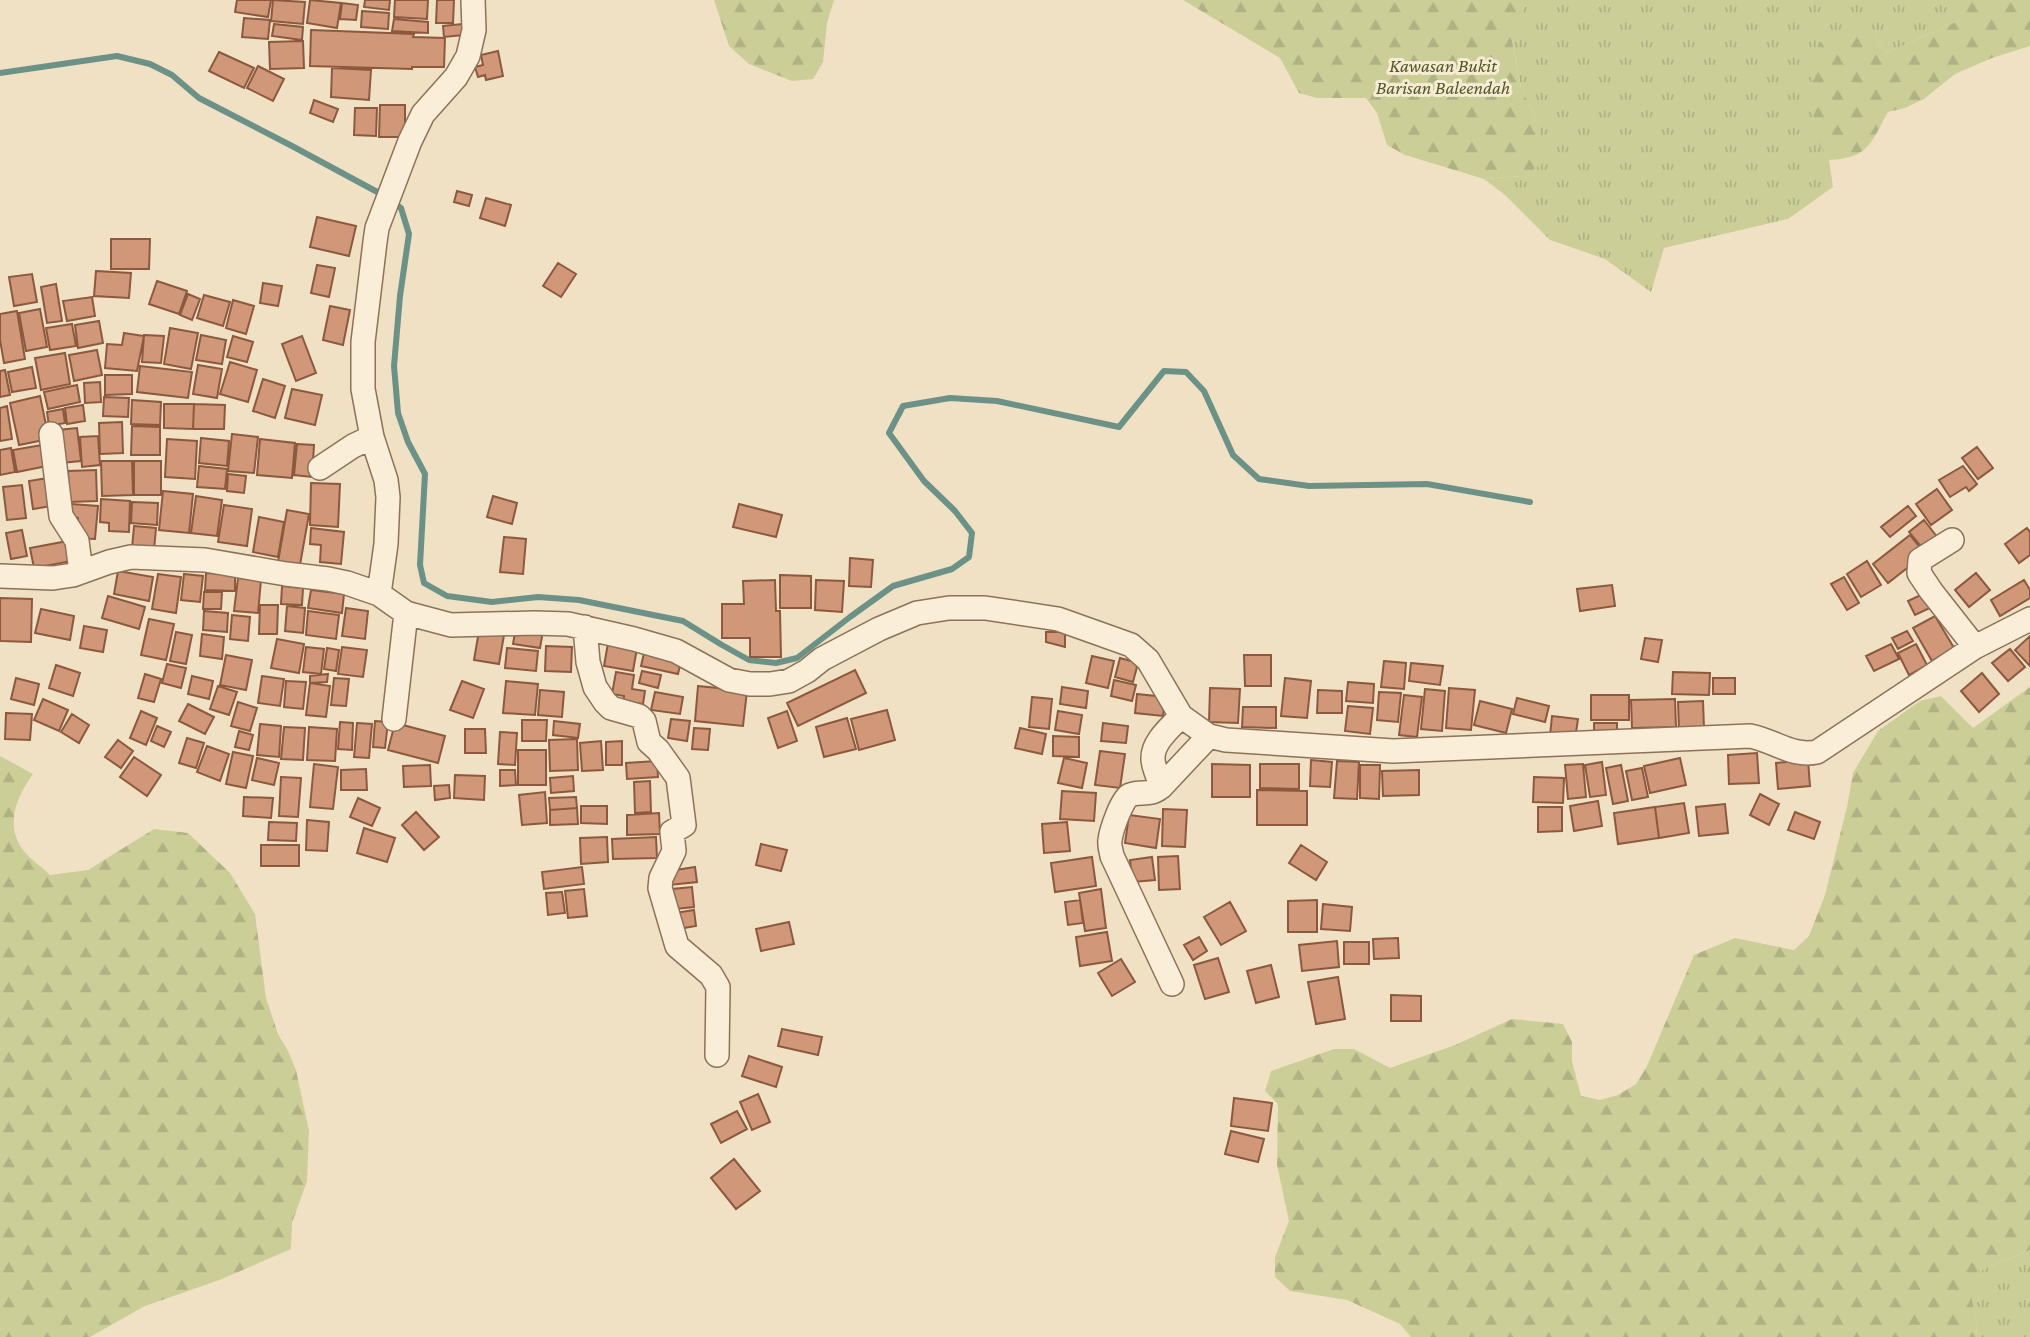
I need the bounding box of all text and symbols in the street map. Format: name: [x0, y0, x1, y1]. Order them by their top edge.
park label: Kawasan Bukit Barisan Baleendah: [1376, 55, 1510, 98]

